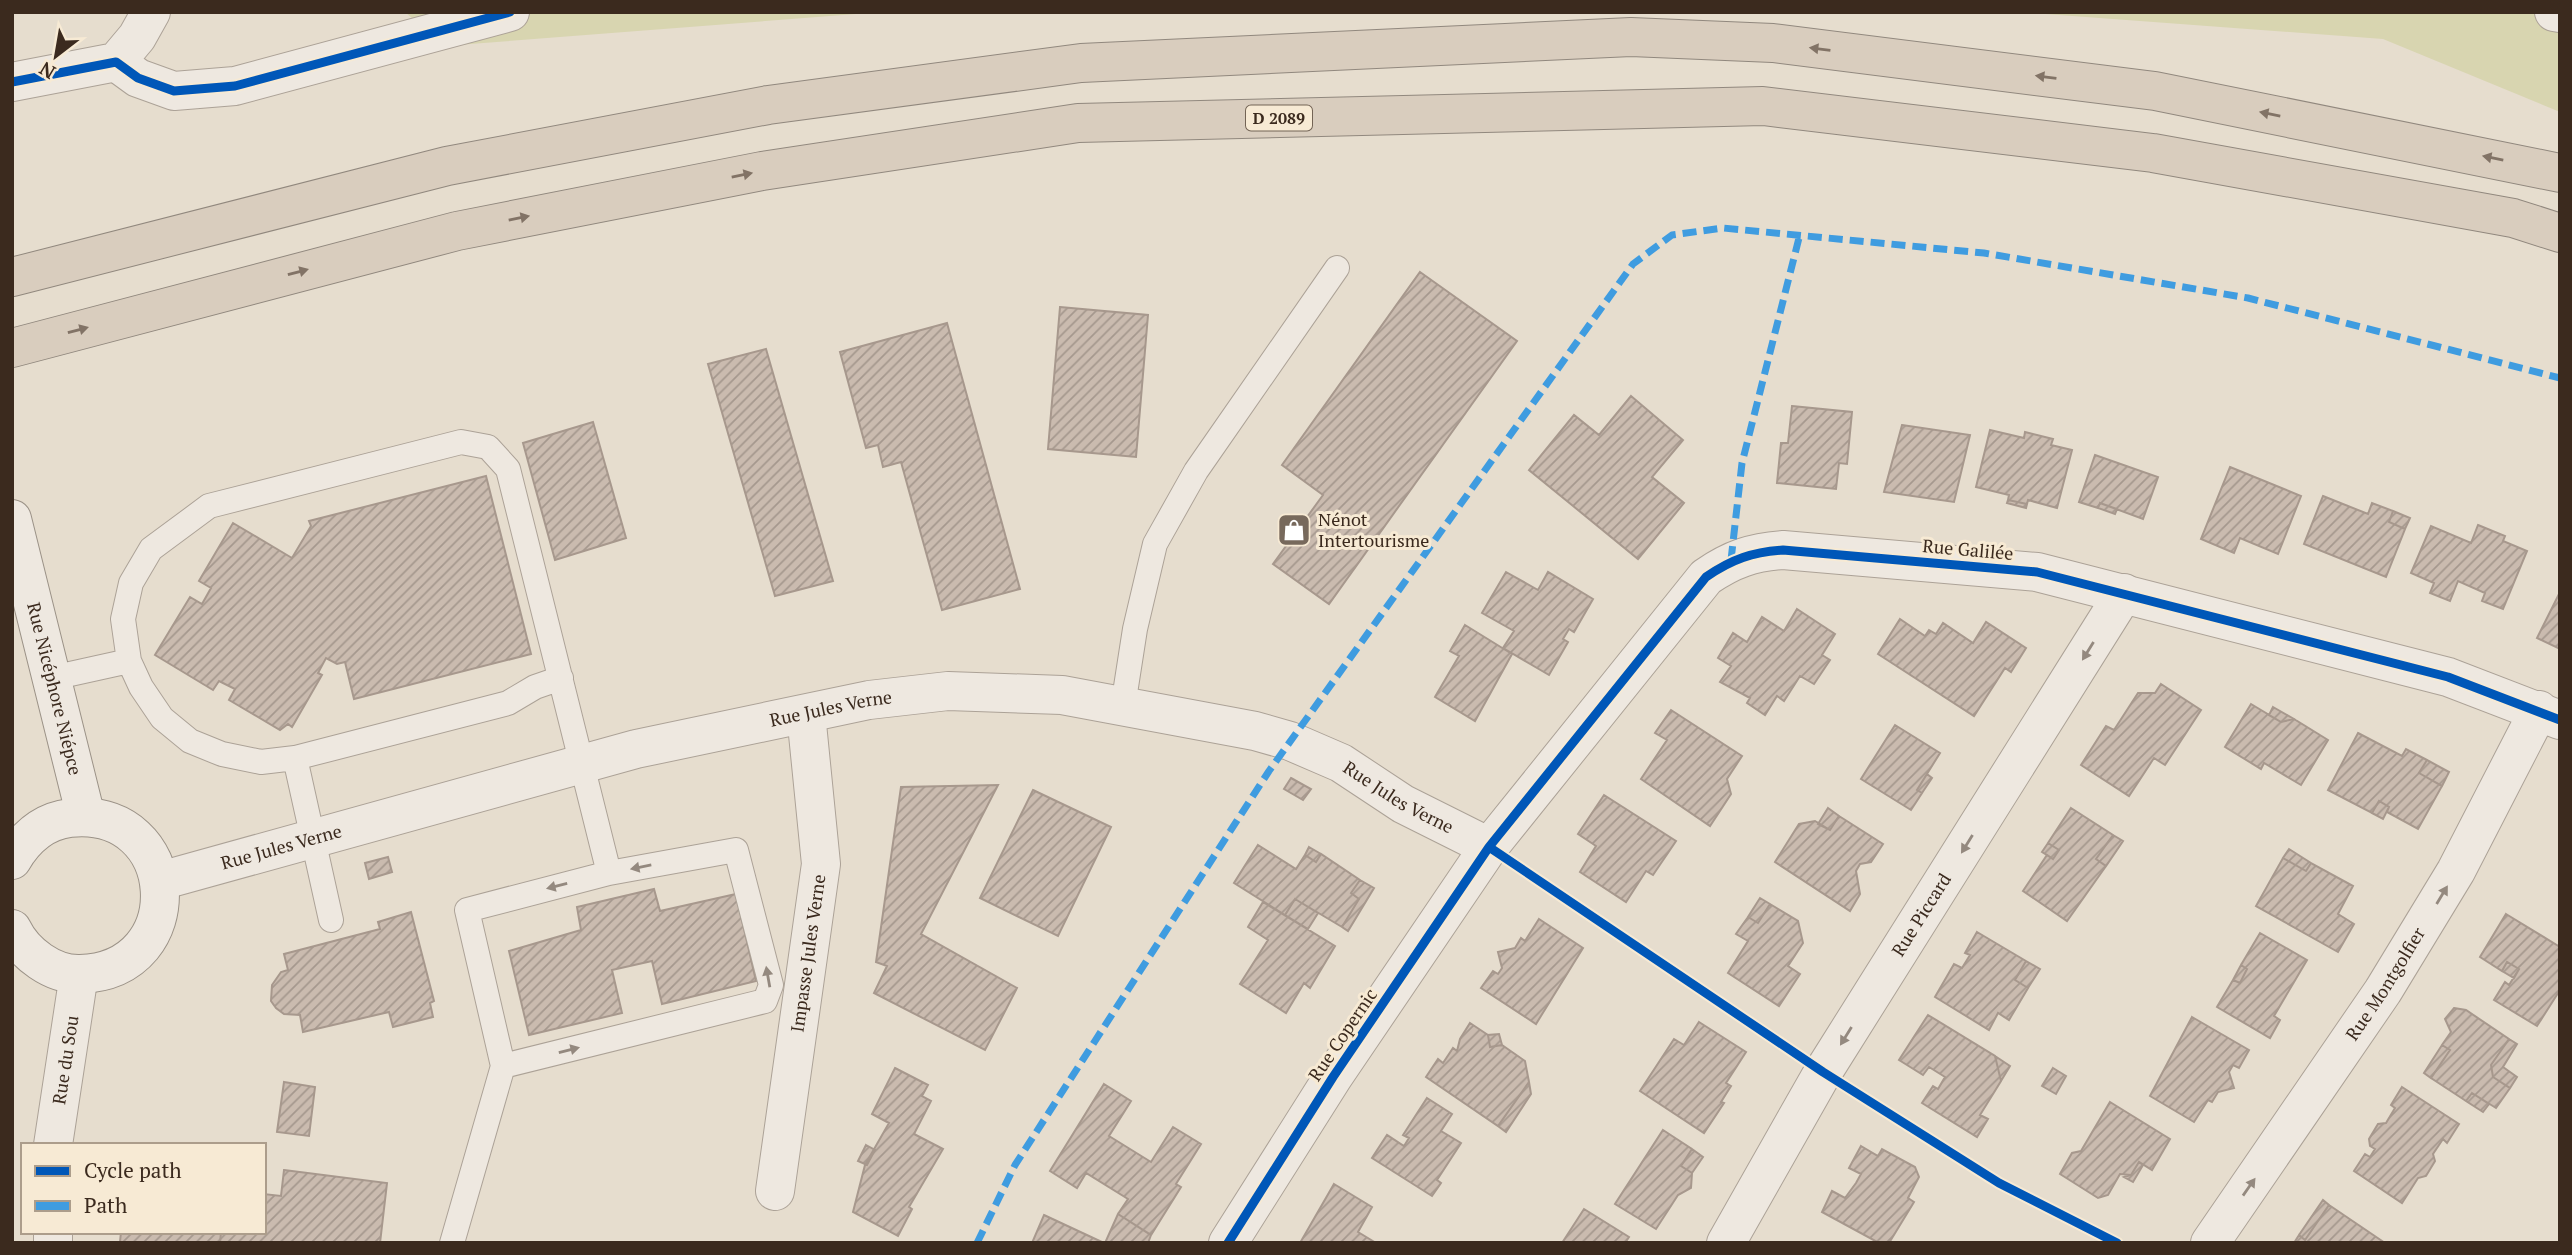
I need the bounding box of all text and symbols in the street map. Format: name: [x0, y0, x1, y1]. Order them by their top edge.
north arrow: [21, 21, 91, 91]
one-way arrow: [1809, 44, 1831, 55]
text: N: [34, 56, 60, 85]
one-way arrow: [2035, 72, 2057, 83]
road number: D 2089: [1246, 106, 1312, 130]
one-way arrow: [2259, 108, 2281, 119]
one-way arrow: [2482, 152, 2504, 163]
one-way arrow: [731, 169, 753, 180]
one-way arrow: [508, 213, 530, 224]
one-way arrow: [287, 266, 309, 277]
one-way arrow: [67, 324, 89, 335]
place label: Nénot Intertourisme: [1318, 507, 1429, 552]
shop icon: Nénot Intertourisme: [1275, 511, 1313, 549]
street label: Rue Galilée: [1922, 533, 2014, 565]
street label: Rue Nicéphore Niépce: [22, 600, 88, 777]
one-way arrow: [2081, 641, 2094, 661]
street label: Rue Jules Verne: [767, 684, 893, 732]
street label: Rue Jules Verne: [1339, 755, 1458, 838]
street label: Rue Jules Verne: [218, 818, 344, 875]
one-way arrow: [1960, 834, 1973, 853]
one-way arrow: [630, 862, 652, 873]
street label: Rue Piccard: [1886, 868, 1956, 961]
street label: Impasse Jules Verne: [784, 873, 830, 1034]
one-way arrow: [546, 881, 568, 892]
one-way arrow: [2435, 885, 2448, 904]
street label: Rue Montgolfier: [2340, 922, 2430, 1045]
one-way arrow: [762, 965, 773, 987]
street label: Rue Copernic: [1302, 983, 1382, 1086]
street label: Rue du Sou: [46, 1014, 84, 1106]
one-way arrow: [1839, 1026, 1852, 1046]
one-way arrow: [558, 1044, 580, 1055]
legend: [21, 1143, 266, 1234]
text: Cycle path: [84, 1156, 182, 1184]
one-way arrow: [2242, 1178, 2256, 1196]
text: Path: [84, 1191, 127, 1219]

